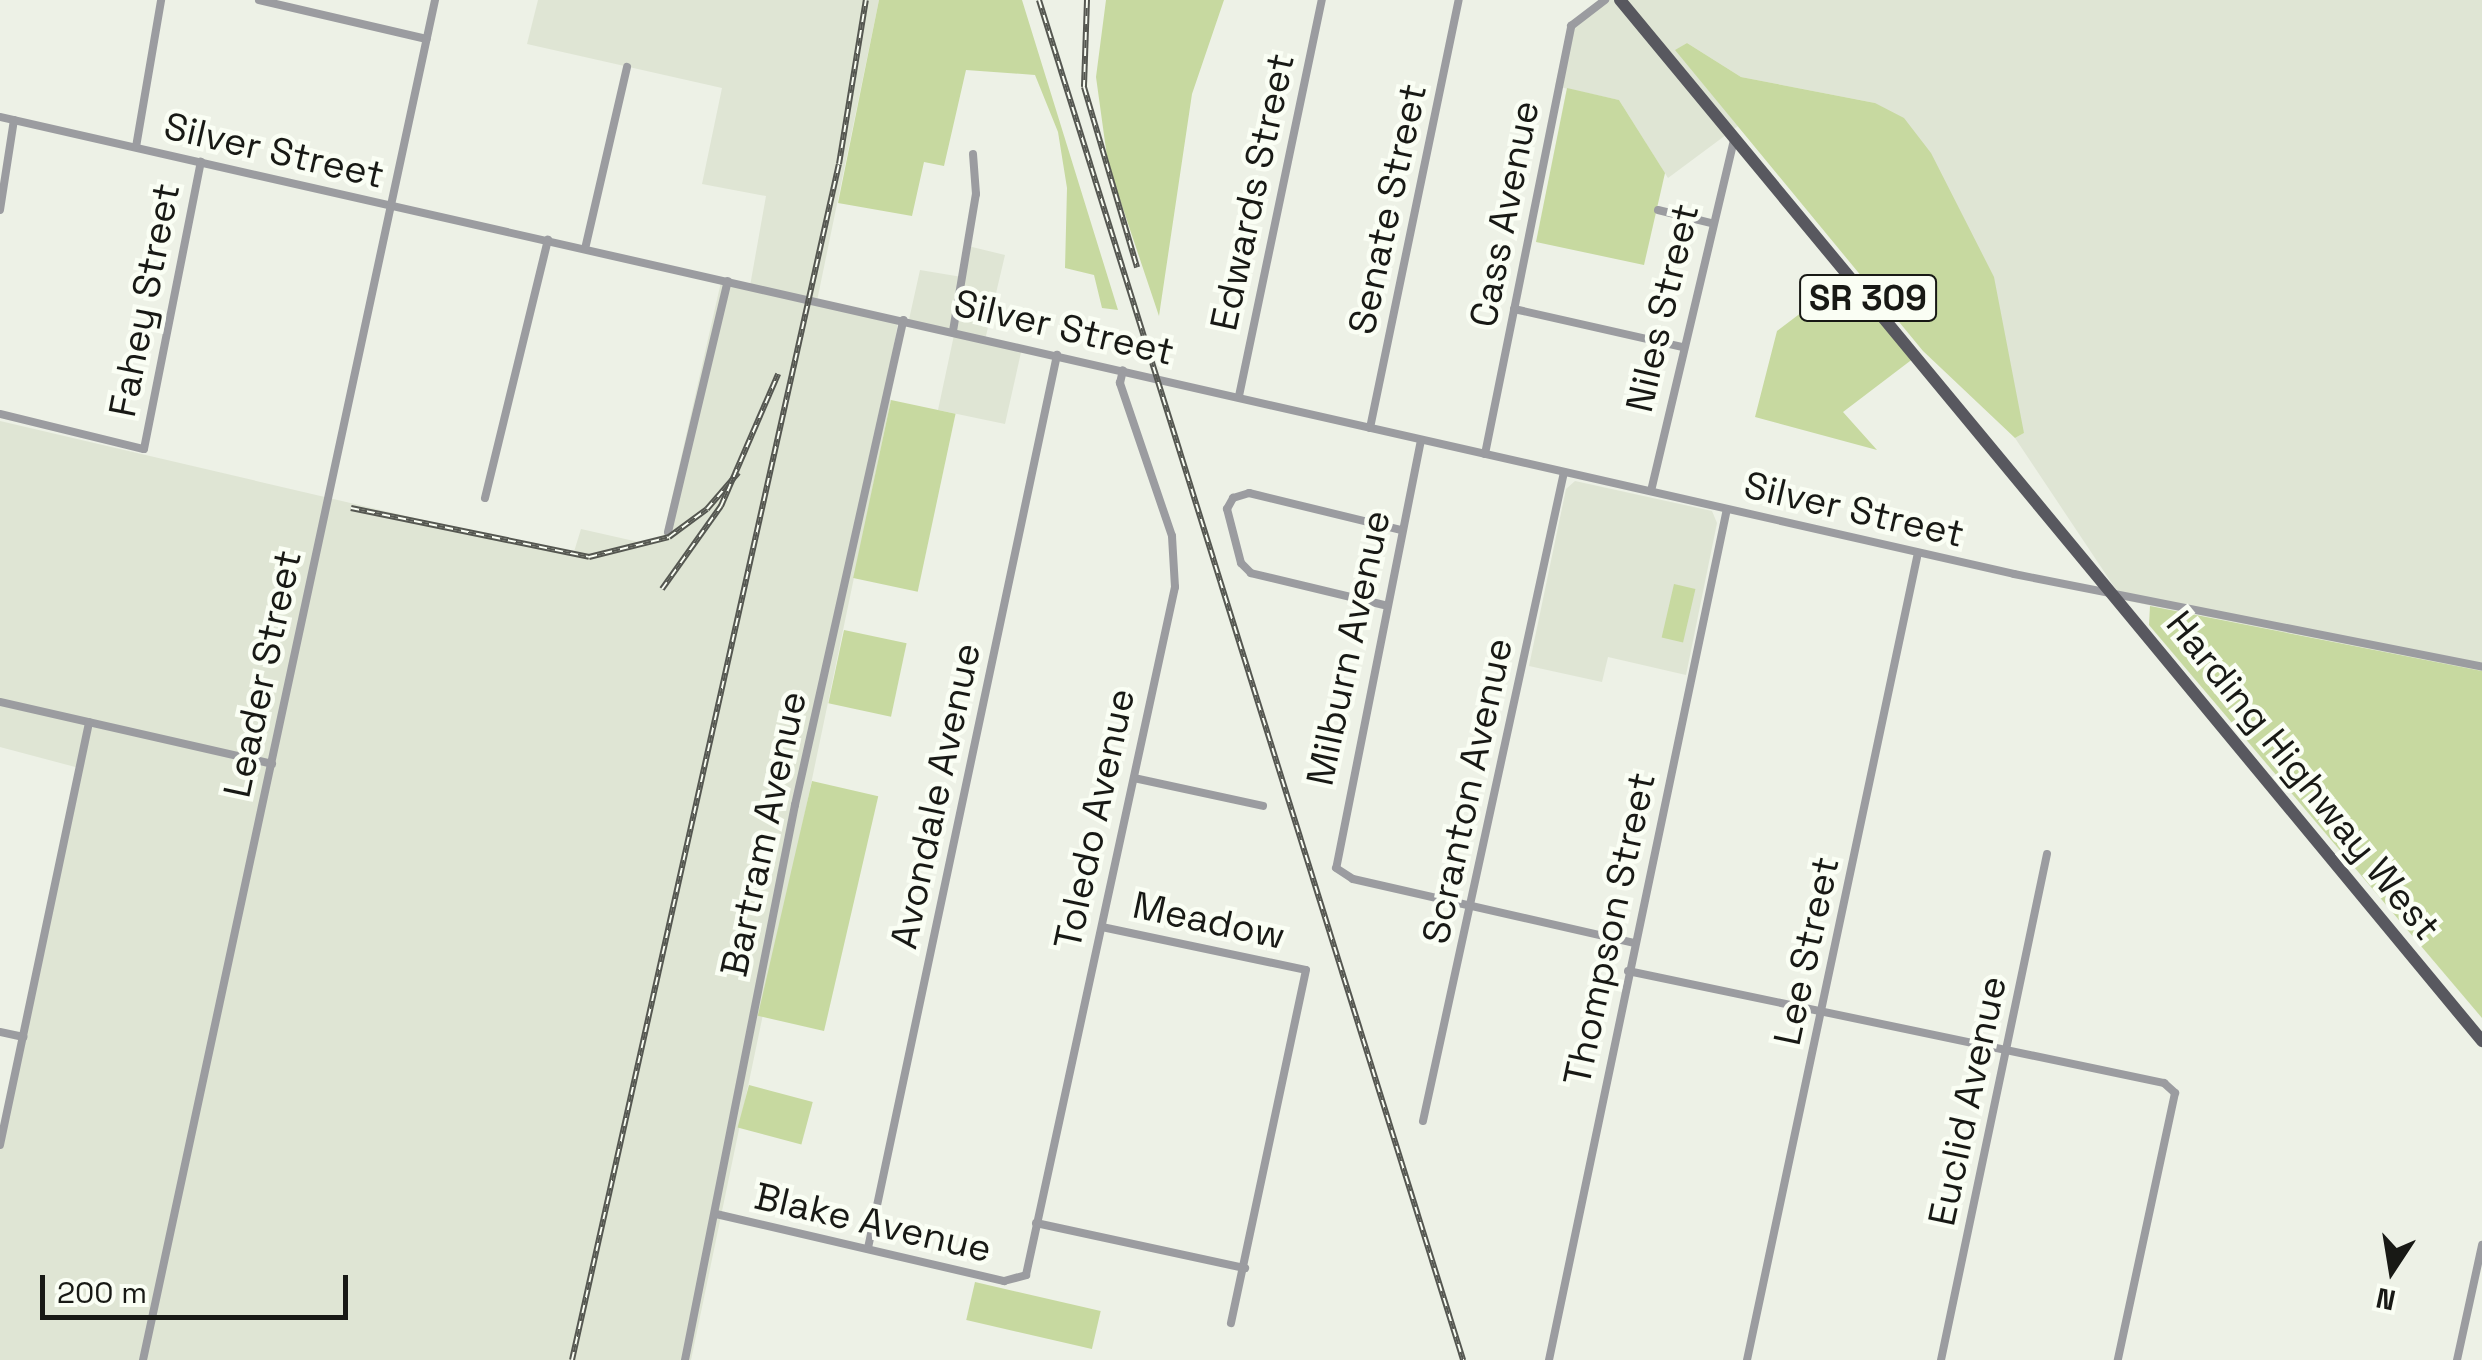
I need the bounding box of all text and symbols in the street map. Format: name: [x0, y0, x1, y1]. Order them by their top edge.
street label: Edwards Street: [1201, 49, 1305, 335]
street label: Senate Street: [1339, 80, 1437, 338]
street label: Cass Avenue: [1461, 97, 1549, 331]
street label: Silver Street: [160, 104, 388, 198]
street label: Fahey Street: [100, 179, 190, 421]
street label: Niles Street: [1617, 199, 1709, 417]
road number: SR 309: [1798, 268, 1938, 328]
street label: Silver Street: [950, 281, 1178, 375]
street label: Silver Street: [1740, 463, 1968, 557]
street label: Milburn Avenue: [1298, 506, 1400, 790]
street label: Leader Street: [215, 546, 311, 802]
street label: Harding Highway West: [2156, 602, 2450, 950]
street label: Scranton Avenue: [1413, 634, 1523, 948]
street label: Avondale Avenue: [881, 639, 991, 953]
street label: Toledo Avenue: [1045, 684, 1145, 954]
street label: Bartram Avenue: [711, 687, 817, 981]
street label: Thompson Street: [1555, 768, 1665, 1090]
street label: Lee Street: [1765, 853, 1849, 1049]
street label: Meadow: [1129, 883, 1289, 959]
street label: Euclid Avenue: [1919, 972, 2017, 1230]
street label: Blake Avenue: [750, 1174, 996, 1272]
north arrow: [2342, 1220, 2442, 1320]
scale bar: [45, 1255, 352, 1317]
text: 200 m: [57, 1273, 147, 1312]
text: N: [2373, 1280, 2399, 1319]

